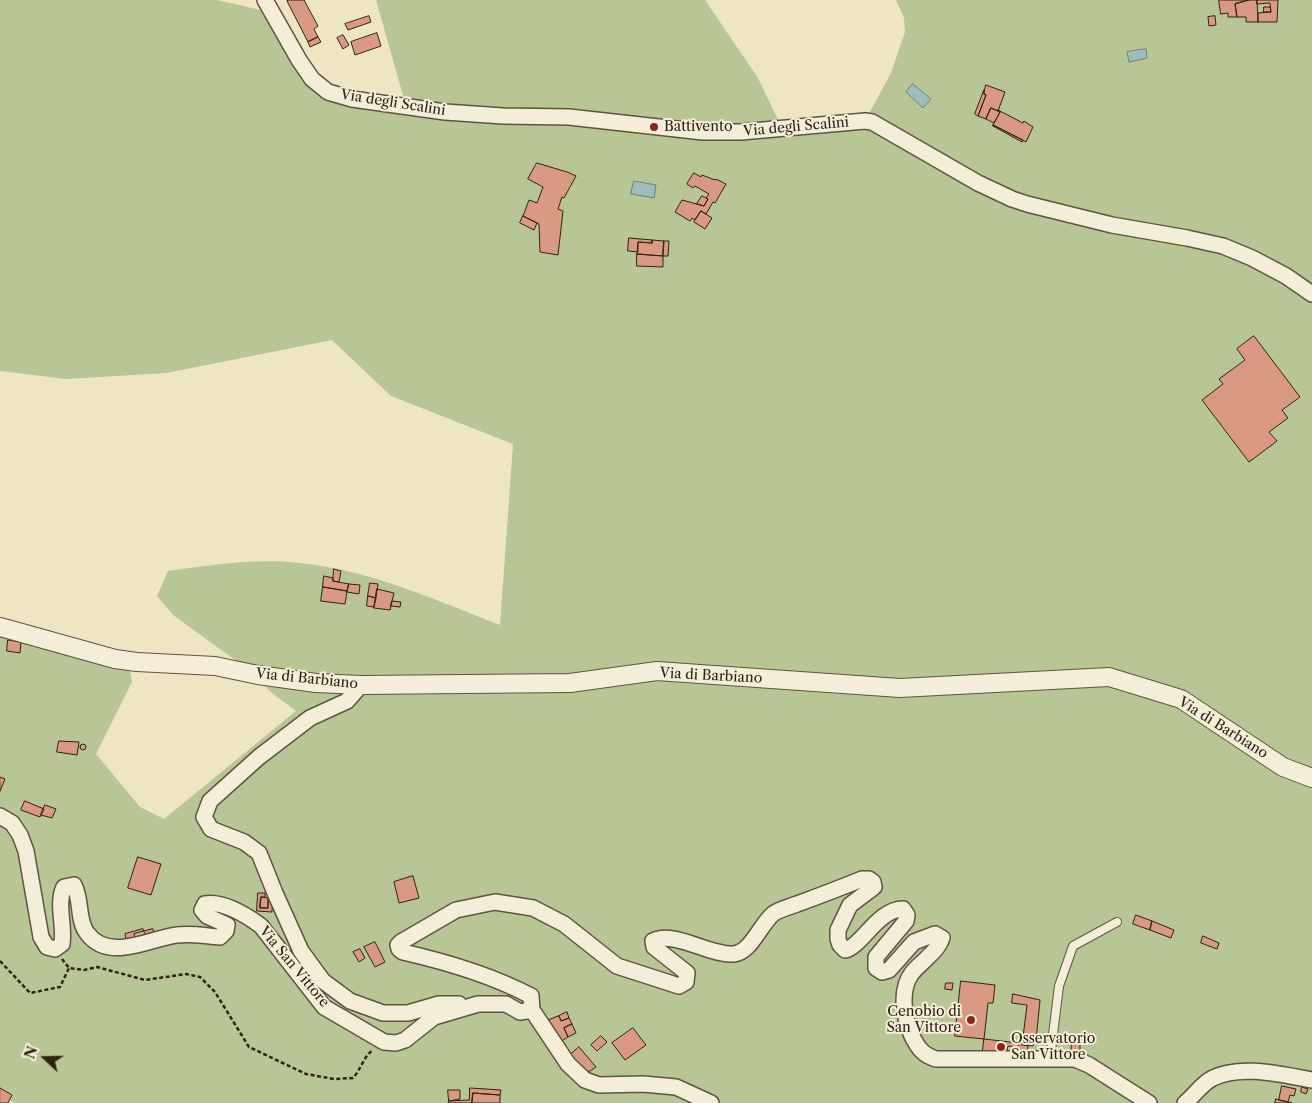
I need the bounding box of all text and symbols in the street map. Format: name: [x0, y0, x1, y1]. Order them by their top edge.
street label: Via degli Scalini: [339, 86, 447, 120]
street label: Via degli Scalini: [742, 114, 850, 140]
place label: Battivento: [664, 119, 732, 135]
marker: Battivento: [648, 121, 660, 133]
street label: Via di Barbiano: [255, 665, 359, 693]
street label: Via di Barbiano: [659, 665, 763, 687]
street label: Via di Barbiano: [1175, 694, 1271, 762]
street label: Via San Vittore: [255, 923, 333, 1011]
place label: Cenobio di San Vittore: [886, 1004, 961, 1036]
marker: Cenobio di San Vittore: [965, 1014, 977, 1026]
place label: Osservatorio San Vittore: [1011, 1031, 1095, 1064]
north arrow: [20, 1033, 70, 1083]
marker: Osservatorio San Vittore: [995, 1041, 1007, 1053]
text: N: [20, 1044, 42, 1062]

